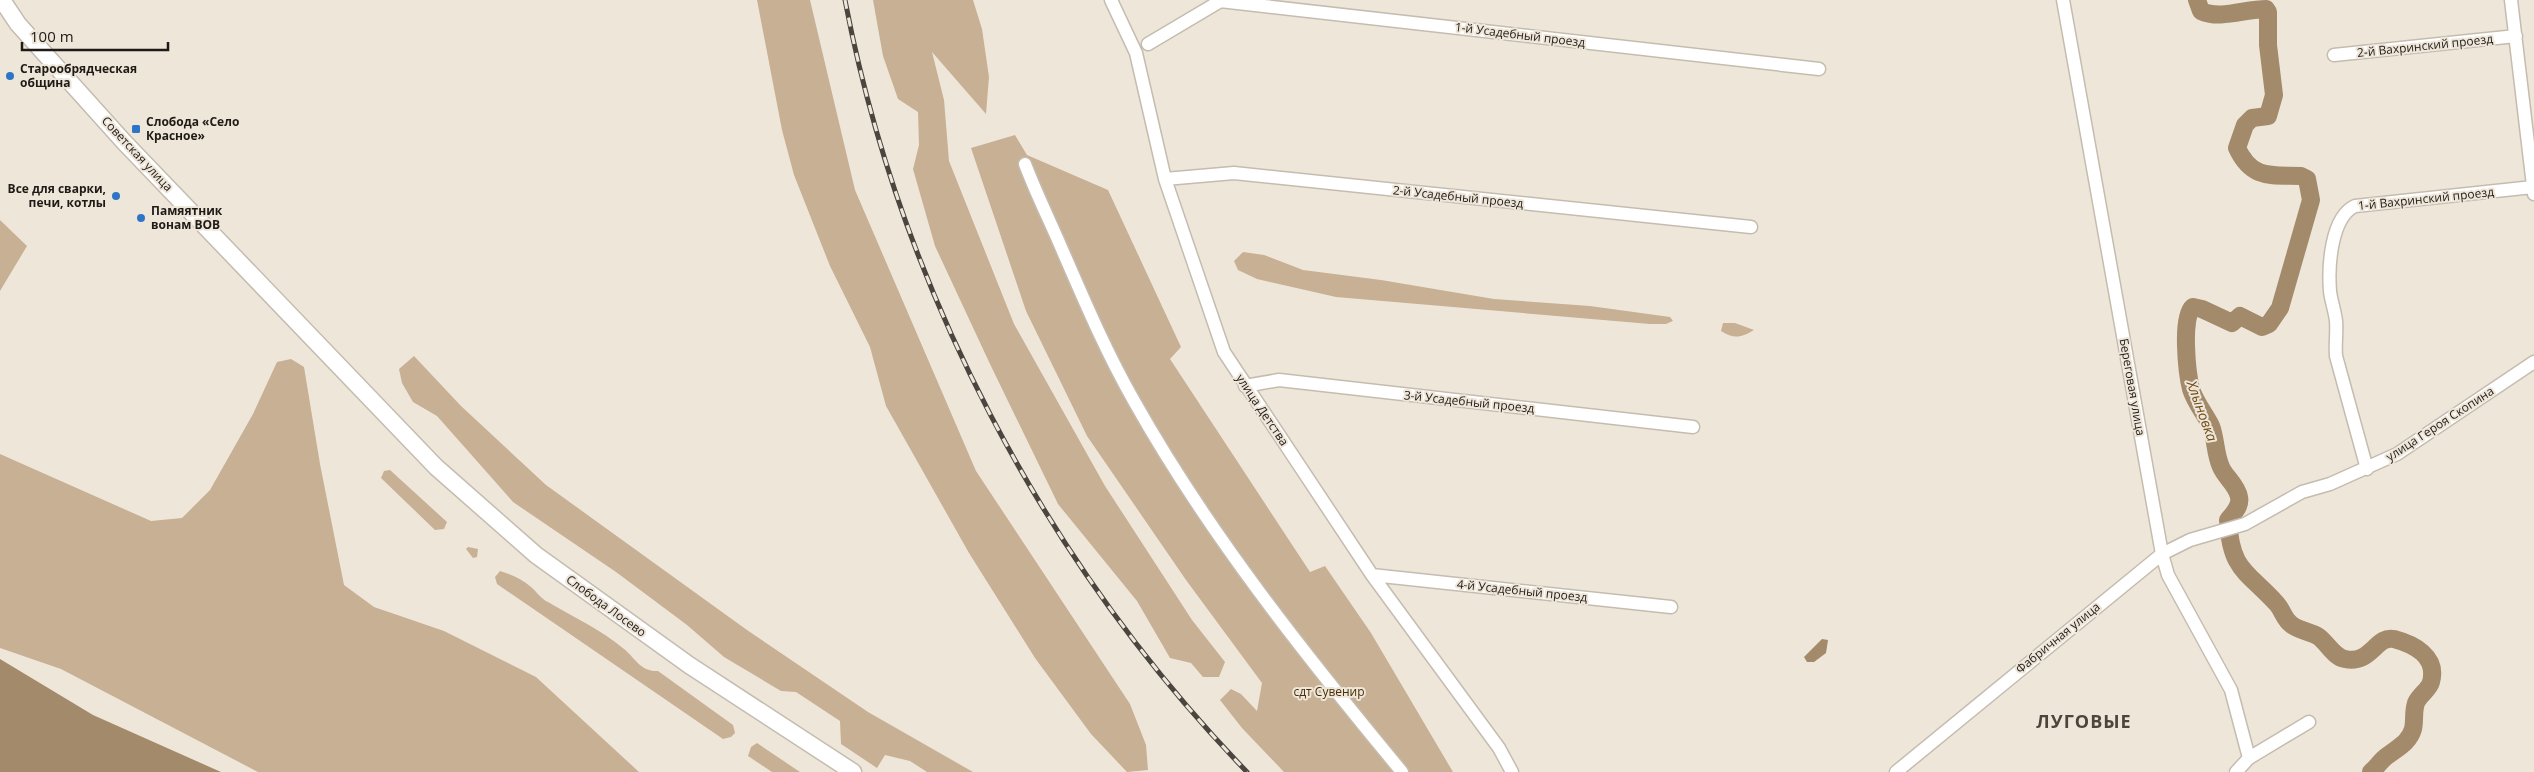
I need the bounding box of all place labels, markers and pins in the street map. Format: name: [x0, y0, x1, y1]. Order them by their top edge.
place label: Старообрядческая община: [20, 60, 137, 91]
marker: Старообрядческая община: [4, 70, 16, 82]
place label: Слобода «Село Красное»: [146, 113, 239, 144]
marker: Слобода «Село Красное»: [130, 123, 142, 135]
place label: Все для сварки, печи, котлы: [8, 180, 106, 211]
marker: Все для сварки, печи, котлы: [110, 190, 122, 202]
place label: Памяятник вонам ВОВ: [151, 202, 223, 233]
marker: Памяятник вонам ВОВ: [135, 212, 147, 224]

